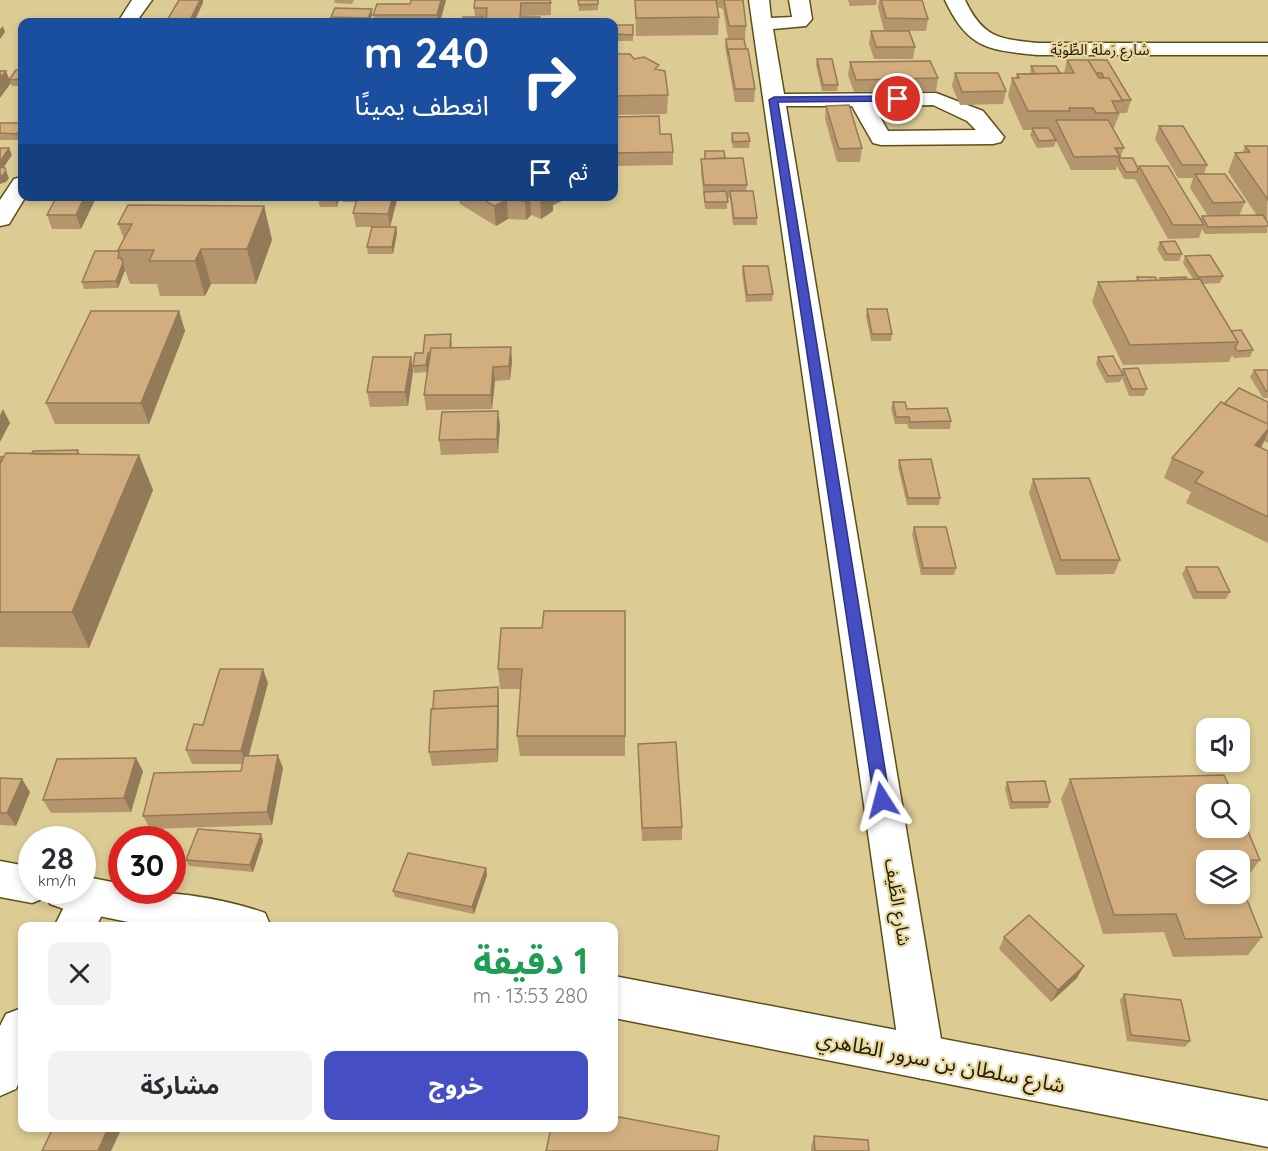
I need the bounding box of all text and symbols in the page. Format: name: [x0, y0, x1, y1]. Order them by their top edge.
text: 240 m: [364, 26, 489, 79]
street label: شارع رَملة الطِّوَيَّة: [1051, 40, 1150, 62]
icon: right: [510, 42, 588, 120]
pin: [872, 73, 923, 124]
icon: arrive: [881, 82, 914, 115]
text: انعطف يمينًا: [354, 88, 489, 122]
icon: arrive: [524, 156, 557, 189]
text: ثم: [569, 158, 588, 186]
map controls: [1196, 718, 1250, 904]
button: sound: [1196, 718, 1250, 772]
position arrow: [850, 768, 914, 832]
button: search: [1196, 784, 1250, 838]
speed limit sign: 30: [108, 826, 186, 904]
text: 28: [40, 839, 74, 877]
button: layers: [1196, 850, 1250, 904]
street label: شارع الطِّيف: [877, 857, 916, 948]
text: km/h: [38, 871, 76, 890]
text: 1 دقيقة: [473, 938, 588, 983]
button: close: [48, 942, 111, 1005]
text: 280 m · 13:53: [473, 983, 588, 1008]
street label: شارع سلطان بن سرور الظاهري: [814, 1024, 1068, 1102]
button: مشاركة: [48, 1051, 312, 1120]
button: خروج: [324, 1051, 588, 1120]

